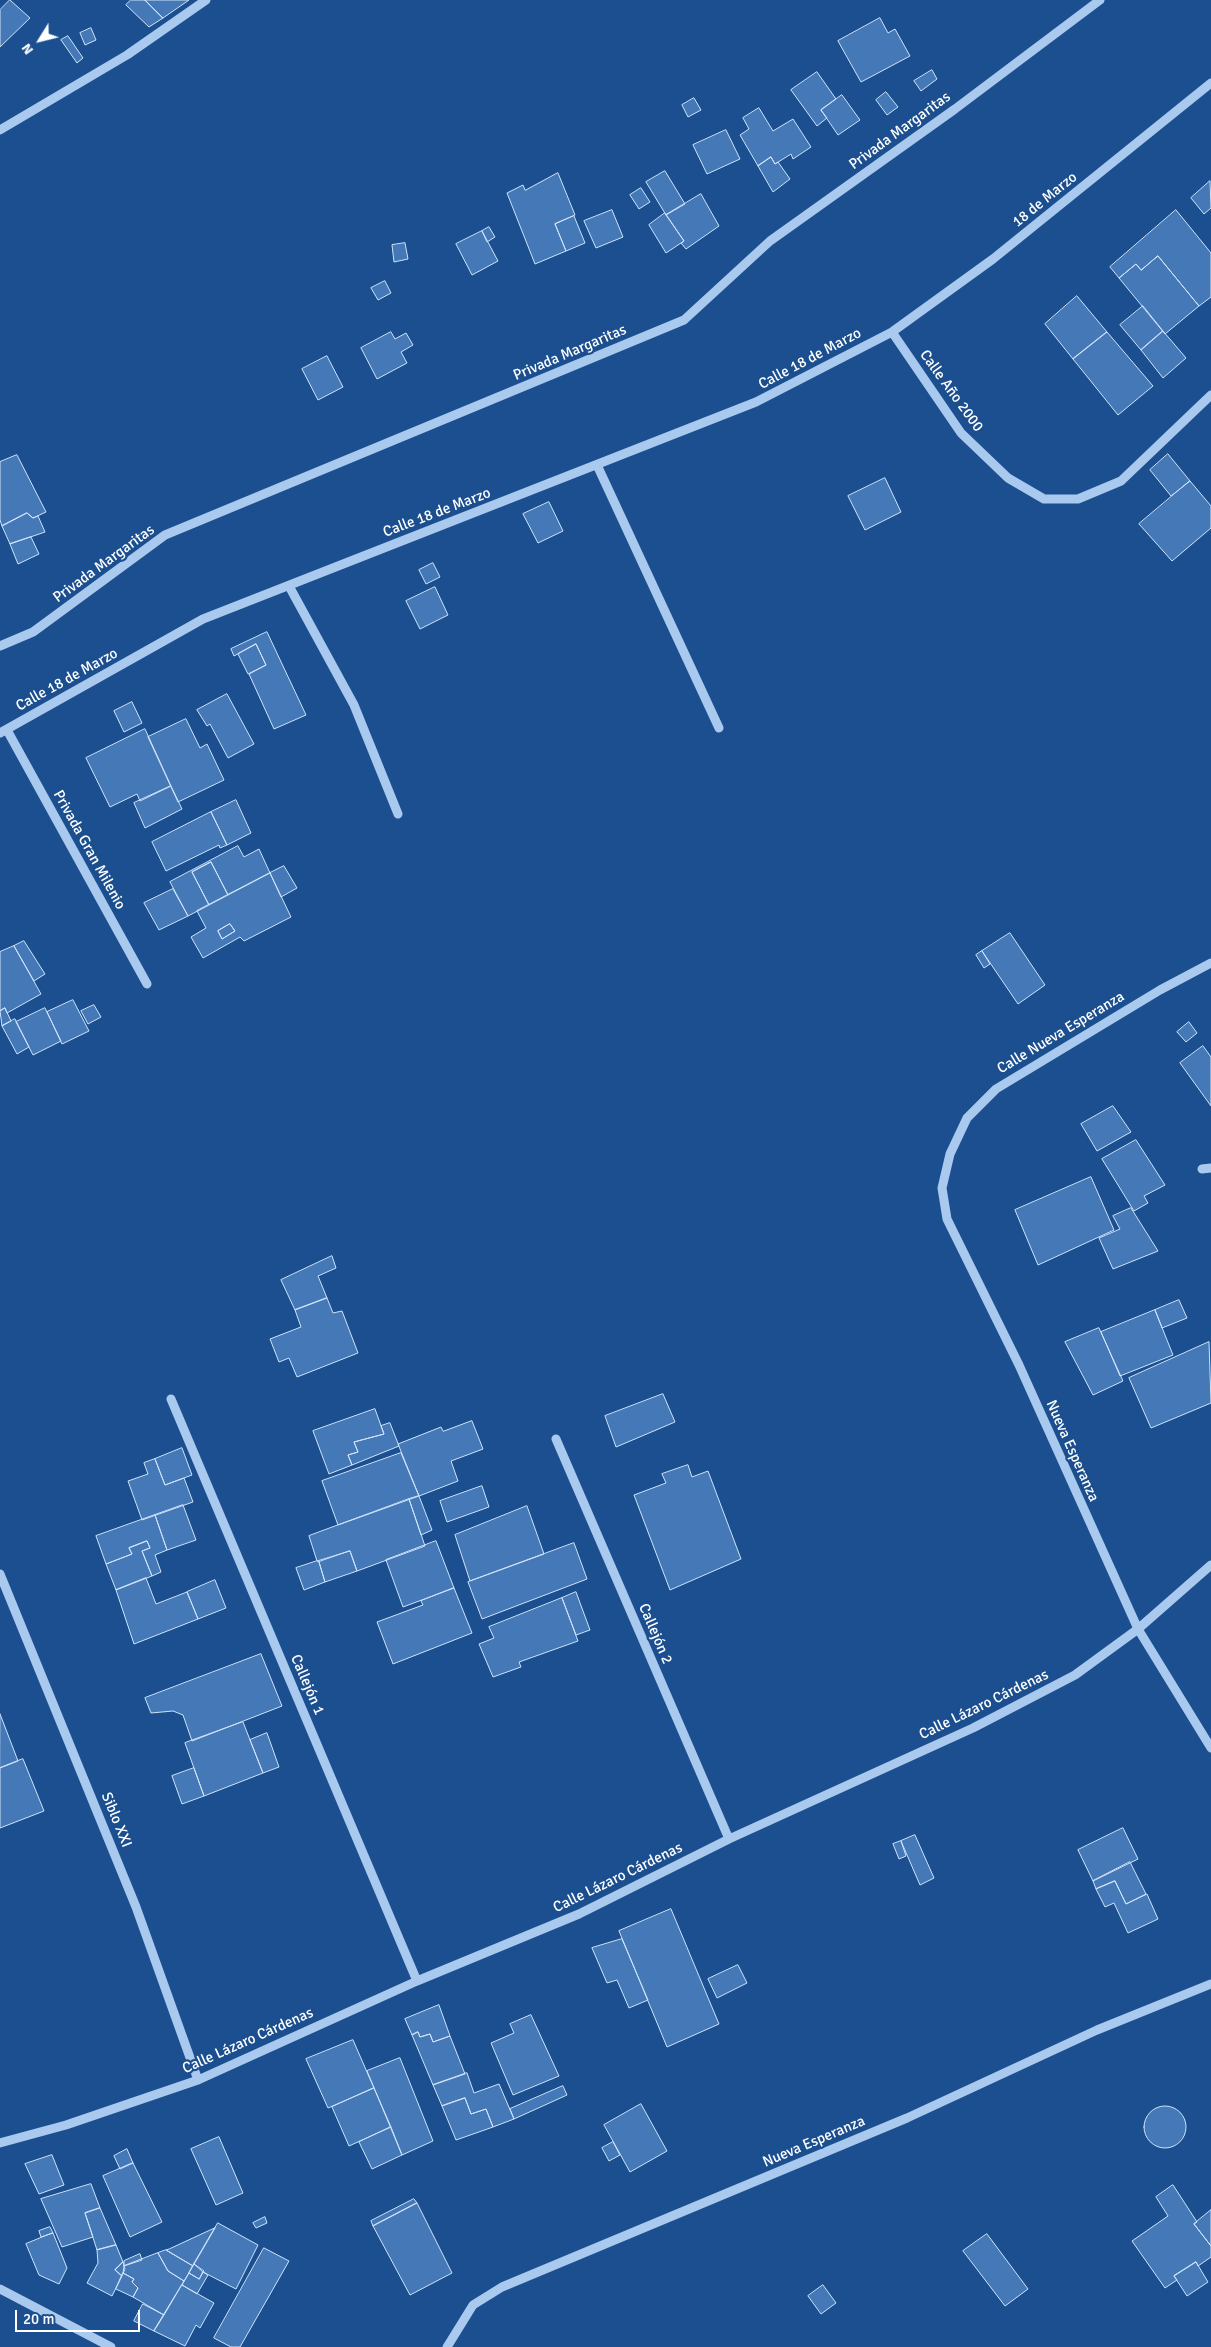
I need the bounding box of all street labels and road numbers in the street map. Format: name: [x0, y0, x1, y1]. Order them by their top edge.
street label: Privada Margaritas: [846, 88, 954, 174]
street label: 18 de Marzo: [1009, 168, 1081, 232]
street label: Privada Margaritas: [511, 321, 629, 385]
street label: Calle 18 de Marzo: [756, 324, 864, 394]
street label: Calle Año 2000: [915, 347, 987, 435]
street label: Calle 18 de Marzo: [381, 484, 493, 542]
street label: Privada Margaritas: [50, 521, 158, 607]
street label: Calle 18 de Marzo: [13, 645, 121, 715]
street label: Privada Gran Milenio: [49, 787, 129, 913]
street label: Calle Nueva Esperanza: [994, 988, 1128, 1078]
street label: Nueva Esperanza: [1042, 1397, 1102, 1505]
street label: Callejón 2: [634, 1601, 676, 1667]
street label: Callejón 1: [286, 1652, 328, 1718]
street label: Calle Lázaro Cárdenas: [916, 1666, 1052, 1744]
street label: Siblo XXI: [97, 1790, 135, 1850]
street label: Calle Lázaro Cárdenas: [550, 1839, 686, 1917]
street label: Calle Lázaro Cárdenas: [180, 2004, 316, 2078]
street label: Nueva Esperanza: [760, 2112, 868, 2172]

